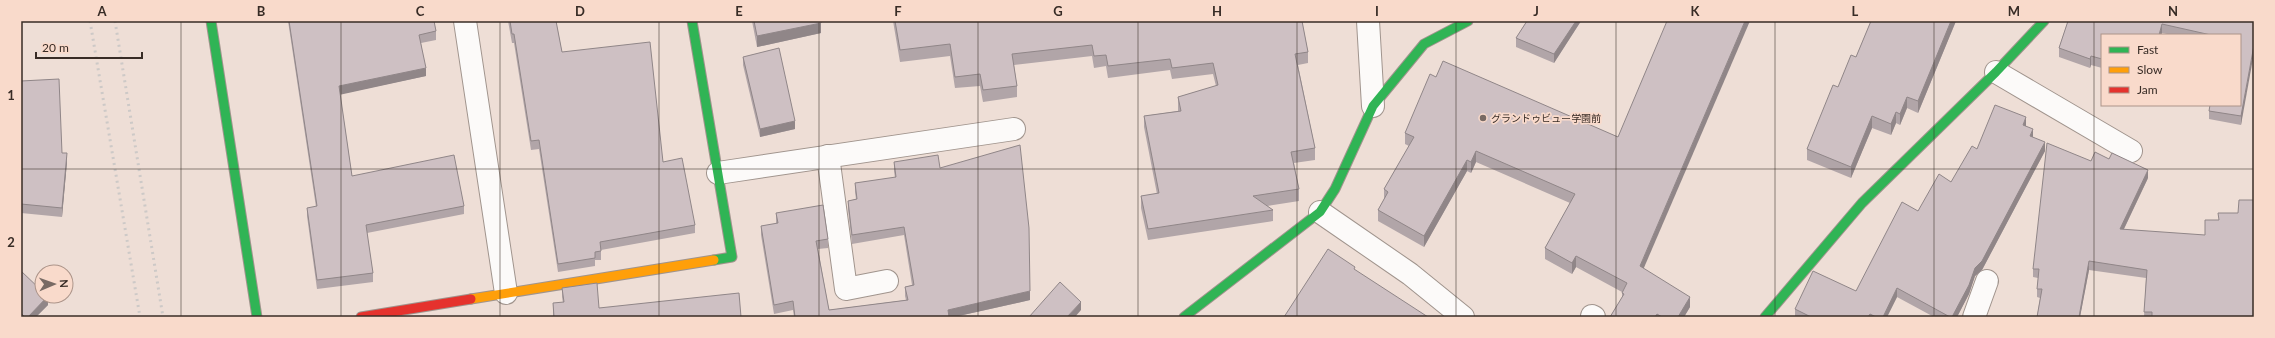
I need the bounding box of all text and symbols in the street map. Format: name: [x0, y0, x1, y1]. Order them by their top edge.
text: A: [96, 3, 107, 19]
text: B: [257, 3, 266, 19]
text: C: [416, 3, 425, 19]
text: D: [575, 3, 585, 19]
text: E: [735, 3, 743, 19]
text: F: [894, 3, 902, 19]
text: G: [1053, 3, 1063, 19]
text: H: [1212, 3, 1222, 19]
text: I: [1375, 3, 1379, 19]
text: J: [1533, 3, 1539, 19]
text: K: [1691, 3, 1701, 19]
text: L: [1852, 3, 1859, 19]
text: M: [2008, 3, 2020, 19]
text: N: [2168, 3, 2178, 19]
scale bar: [36, 34, 142, 60]
legend: [2101, 34, 2241, 106]
text: 20 m: [42, 40, 69, 55]
text: Fast: [2137, 42, 2159, 57]
text: Slow: [2137, 62, 2163, 77]
text: Jam: [2137, 82, 2158, 97]
text: 1: [7, 87, 15, 103]
place label: グランドゥビュー学園前: [1491, 112, 1601, 124]
marker: グランドゥビュー学園前: [1478, 113, 1488, 123]
text: 2: [7, 234, 15, 250]
north arrow: [34, 264, 74, 304]
text: N: [58, 279, 71, 288]

